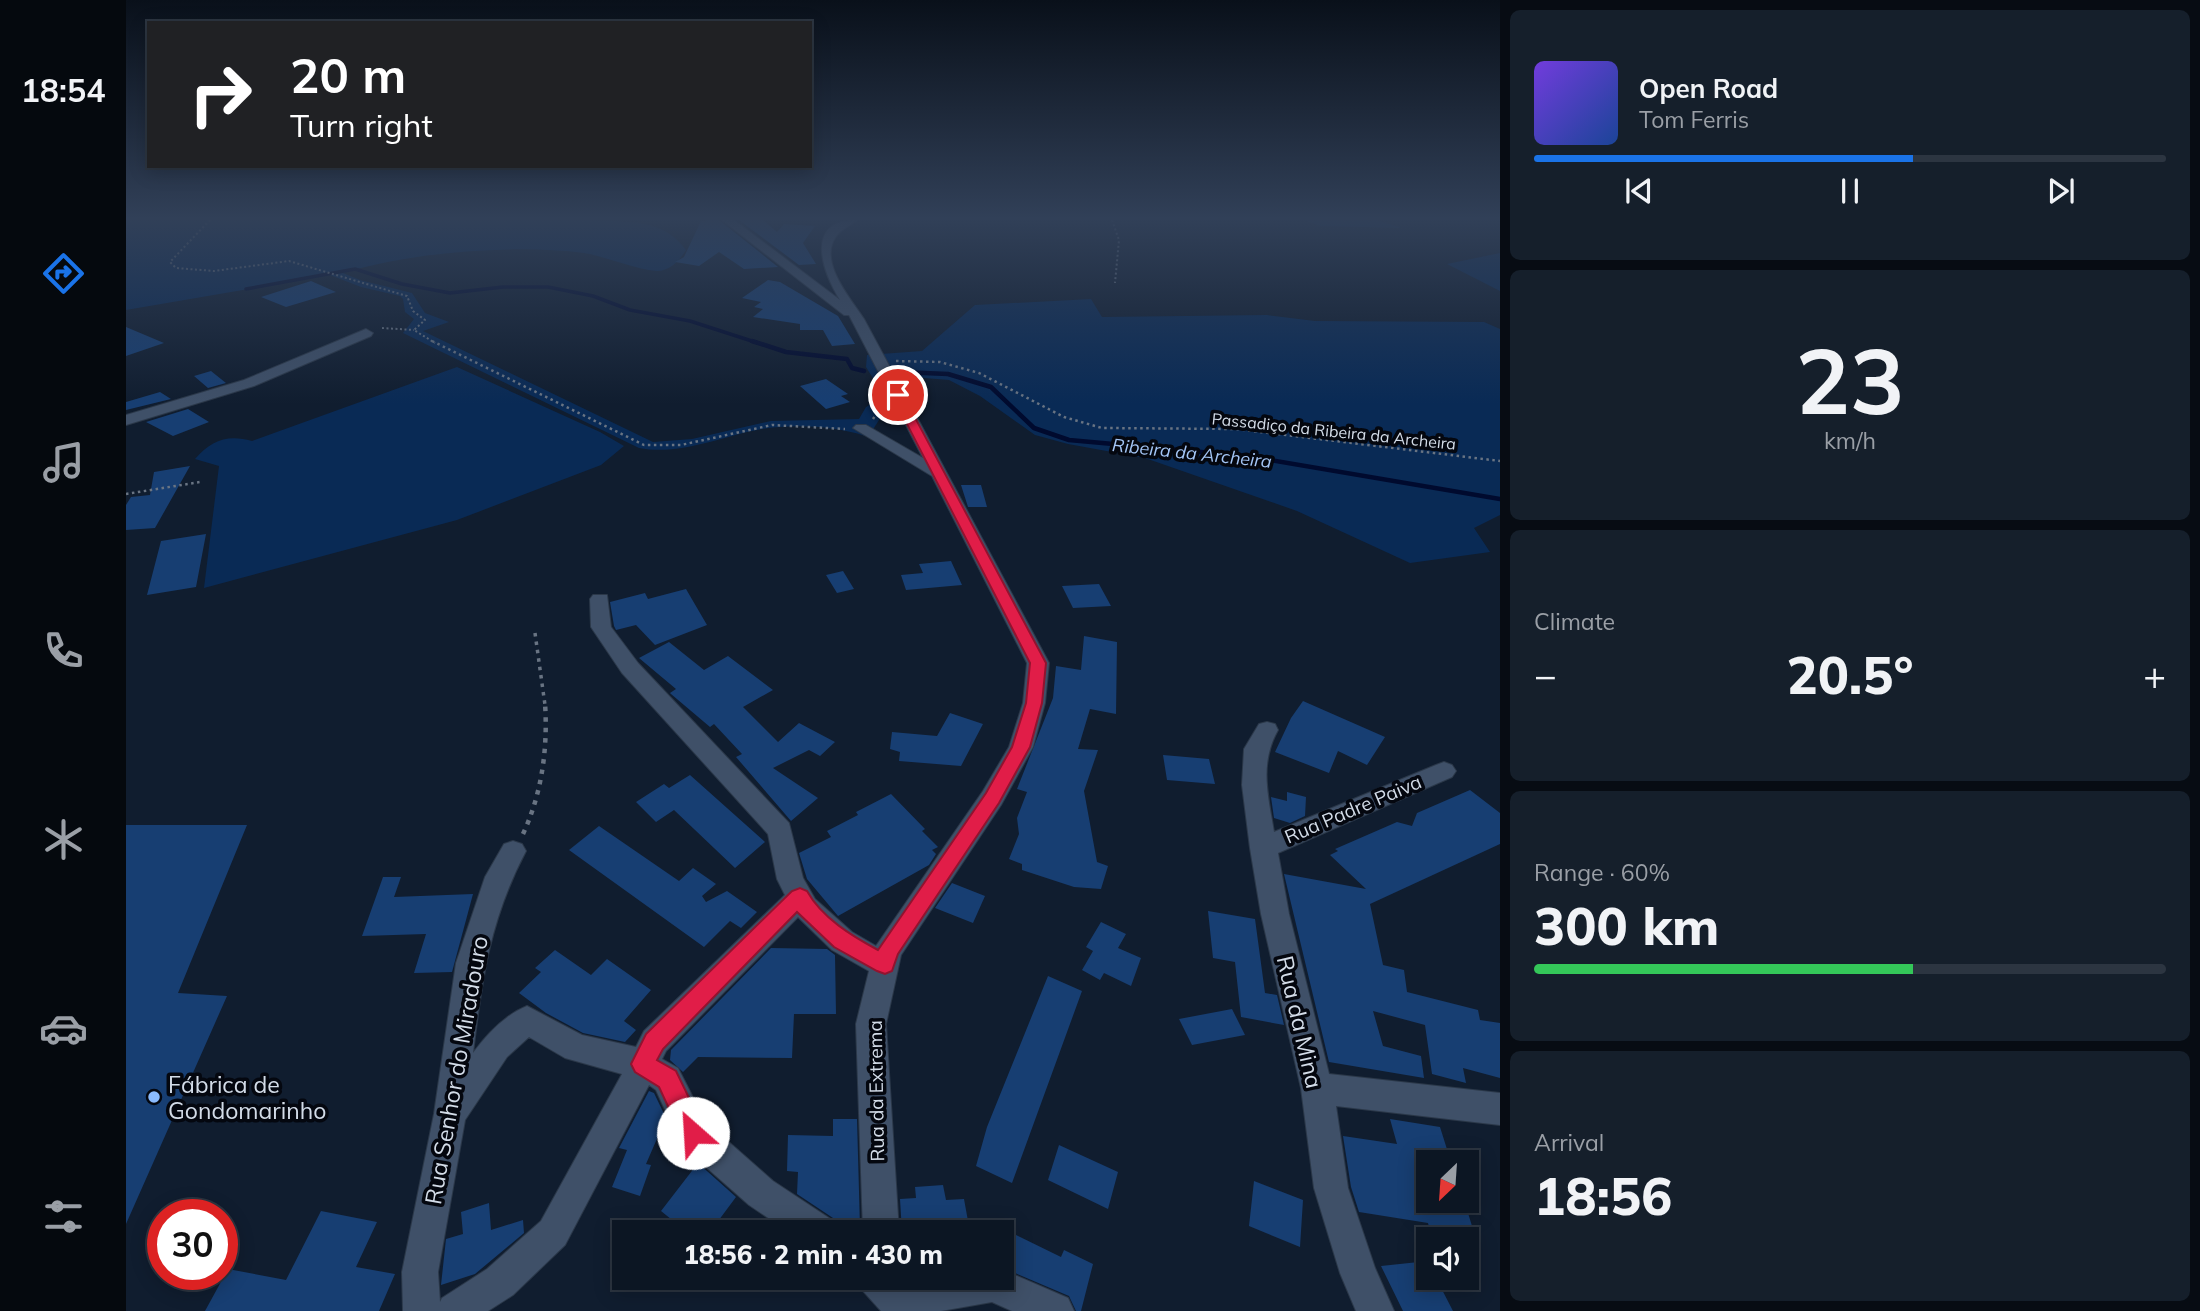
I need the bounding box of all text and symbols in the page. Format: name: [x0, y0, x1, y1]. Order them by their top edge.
text: 20 m: [290, 44, 406, 105]
icon: right: [175, 49, 266, 140]
text: 18:54: [21, 70, 105, 110]
text: Open Road: [1639, 72, 1778, 105]
text: Turn right: [290, 105, 433, 145]
text: Tom Ferris: [1639, 105, 1749, 134]
icon: previous: [1620, 172, 1658, 210]
icon: pause: [1831, 172, 1869, 210]
icon: next: [2042, 172, 2080, 210]
icon: directions: [39, 249, 88, 298]
text: 23: [1795, 323, 1905, 437]
pin: [868, 365, 928, 425]
icon: arrive: [879, 376, 917, 414]
street label: Passadiço da Ribeira da Archeira: [1211, 408, 1457, 454]
text: km/h: [1824, 426, 1876, 455]
water label: Ribeira da Archeira: [1111, 433, 1273, 473]
icon: music: [39, 438, 88, 487]
text: Climate: [1534, 607, 1615, 636]
icon: phone: [39, 626, 88, 675]
text: 20.5°: [1786, 642, 1914, 707]
text: −: [1534, 651, 1557, 699]
text: +: [2143, 651, 2166, 699]
street label: Rua Padre Paiva: [1281, 769, 1425, 849]
icon: climate: [39, 815, 88, 864]
text: Range · 60%: [1534, 858, 1670, 887]
text: 300 km: [1534, 893, 1719, 958]
street label: Rua Senhor do Miradouro: [418, 934, 494, 1206]
street label: Rua da Mina: [1271, 953, 1329, 1091]
icon: car: [39, 1004, 88, 1053]
street label: Rua da Extrema: [863, 1020, 889, 1162]
place label: Fábrica de Gondomarinho: [168, 1070, 326, 1125]
marker: Fábrica de Gondomarinho: [146, 1089, 162, 1105]
position arrow: [656, 1096, 730, 1170]
text: Arrival: [1534, 1128, 1604, 1157]
north arrow: [1416, 1150, 1479, 1213]
map controls: [1416, 1150, 1479, 1290]
text: 18:56: [1534, 1163, 1672, 1228]
icon: filters: [39, 1192, 88, 1241]
speed limit sign: 30: [147, 1199, 238, 1290]
button: sound: [1416, 1227, 1479, 1290]
text: 18:56 · 2 min · 430 m: [683, 1238, 943, 1271]

